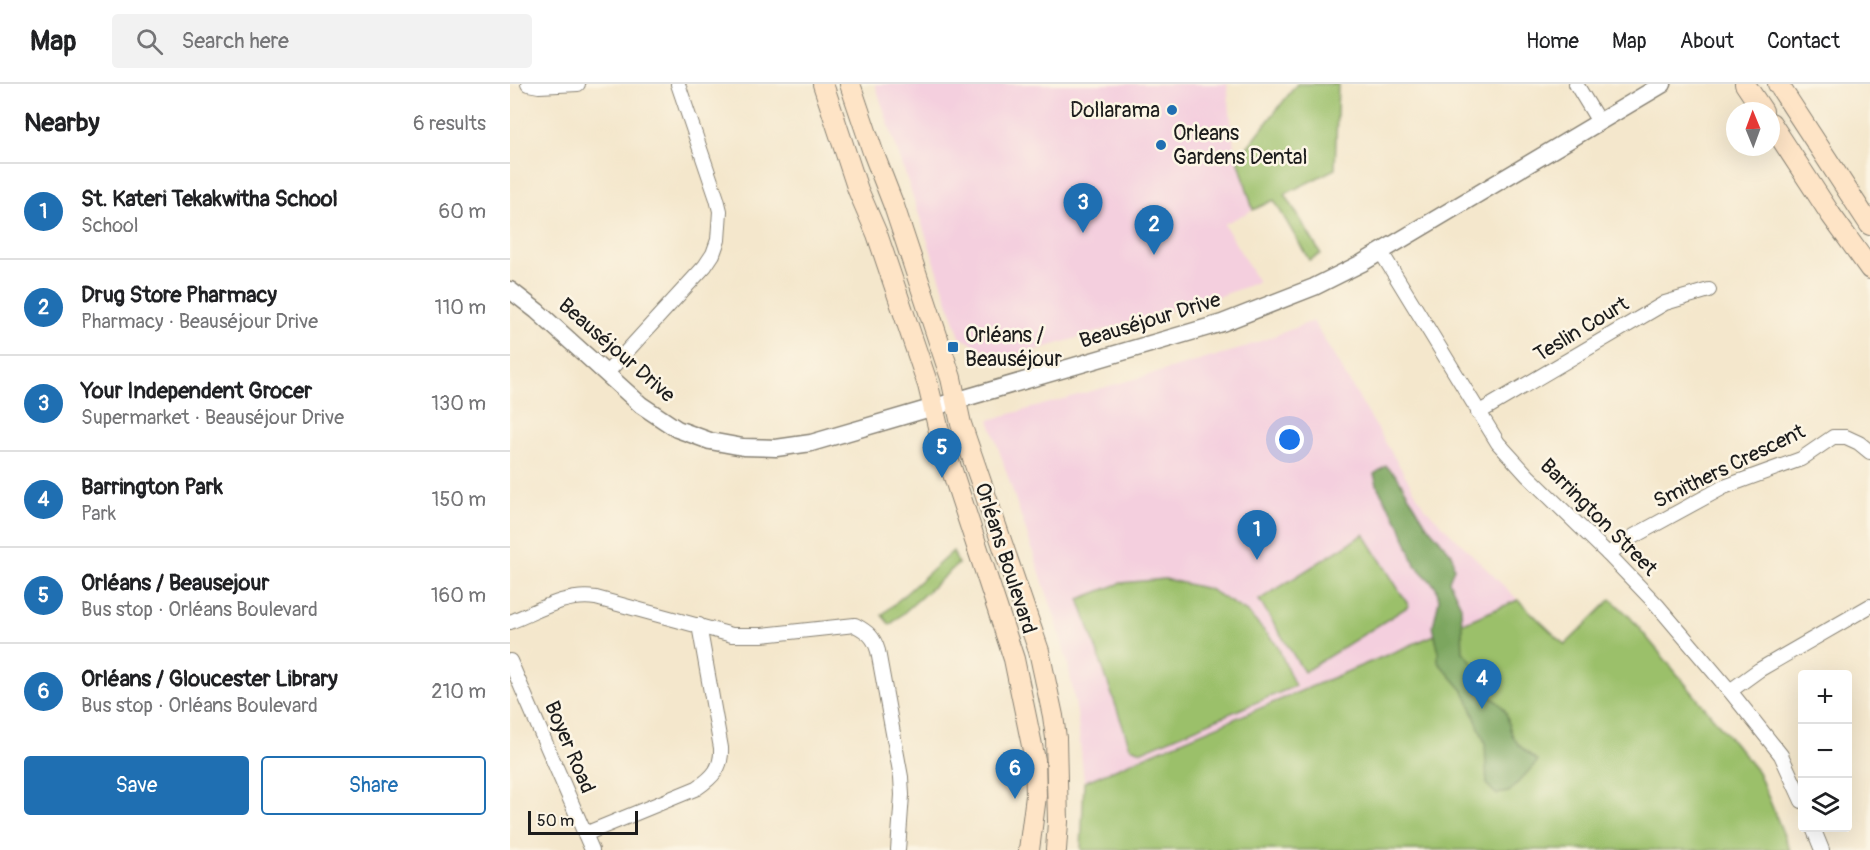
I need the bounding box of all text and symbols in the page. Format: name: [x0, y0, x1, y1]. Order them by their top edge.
search box: [112, 14, 532, 68]
text: Map: [30, 24, 76, 59]
icon: search: [133, 25, 166, 58]
text: Search here: [181, 27, 289, 55]
text: Home: [1526, 28, 1579, 55]
text: Map: [1612, 28, 1647, 55]
text: About: [1680, 28, 1734, 55]
text: Contact: [1767, 28, 1840, 55]
place label: Dollarama: [1070, 97, 1160, 124]
north arrow: [1726, 102, 1780, 156]
marker: Dollarama: [1165, 103, 1179, 117]
text: Nearby: [24, 107, 100, 139]
text: 6 results: [413, 111, 486, 136]
place label: Orleans Gardens Dental: [1173, 120, 1308, 171]
marker: Orleans Gardens Dental: [1154, 138, 1168, 152]
pin: 3: [1064, 184, 1102, 233]
text: St. Kateri Tekakwitha School: [81, 185, 338, 213]
text: 1: [40, 199, 47, 224]
text: 60 m: [439, 199, 486, 224]
pin: 2: [1134, 206, 1174, 255]
text: School: [81, 213, 138, 238]
text: Drug Store Pharmacy: [81, 281, 277, 309]
street label: Beauséjour Drive: [1076, 286, 1225, 355]
street label: Teslin Court: [1529, 290, 1634, 368]
street label: Beauséjour Drive: [553, 292, 681, 409]
text: 2: [38, 295, 49, 320]
text: 110 m: [435, 295, 486, 320]
text: Pharmacy · Beauséjour Drive: [81, 309, 318, 334]
place label: Orléans / Beauséjour: [965, 322, 1062, 373]
marker: Orléans / Beauséjour: [946, 340, 960, 354]
text: Your Independent Grocer: [81, 377, 312, 405]
text: 3: [38, 391, 49, 416]
text: 130 m: [431, 391, 486, 416]
text: Supermarket · Beauséjour Drive: [81, 405, 344, 430]
street label: Smithers Crescent: [1649, 418, 1810, 515]
your location: [1275, 425, 1304, 454]
pin: 5: [922, 428, 962, 478]
street label: Barrington Street: [1534, 453, 1664, 582]
text: Barrington Park: [81, 473, 223, 501]
street label: Orléans Boulevard: [968, 479, 1043, 637]
text: 4: [38, 487, 49, 512]
text: 150 m: [432, 487, 486, 512]
text: Park: [81, 501, 116, 526]
pin: 1: [1238, 510, 1276, 560]
text: Orléans / Beausejour: [81, 569, 269, 597]
text: 5: [38, 583, 49, 608]
text: 160 m: [431, 583, 486, 608]
text: Bus stop · Orléans Boulevard: [81, 597, 318, 622]
pin: 4: [1462, 660, 1502, 709]
text: Orléans / Gloucester Library: [81, 665, 338, 693]
map controls: [1798, 670, 1852, 832]
button: +: [1798, 670, 1852, 724]
text: 6: [38, 679, 49, 704]
text: 210 m: [431, 679, 486, 704]
text: Bus stop · Orléans Boulevard: [81, 693, 318, 718]
street label: Boyer Road: [538, 697, 601, 798]
button: −: [1798, 724, 1852, 778]
pin: 6: [996, 750, 1034, 799]
button: Save: [24, 756, 249, 815]
button: Share: [261, 756, 486, 815]
button: layers: [1798, 778, 1852, 832]
scale bar: [528, 808, 638, 836]
text: 50 m: [537, 811, 574, 831]

